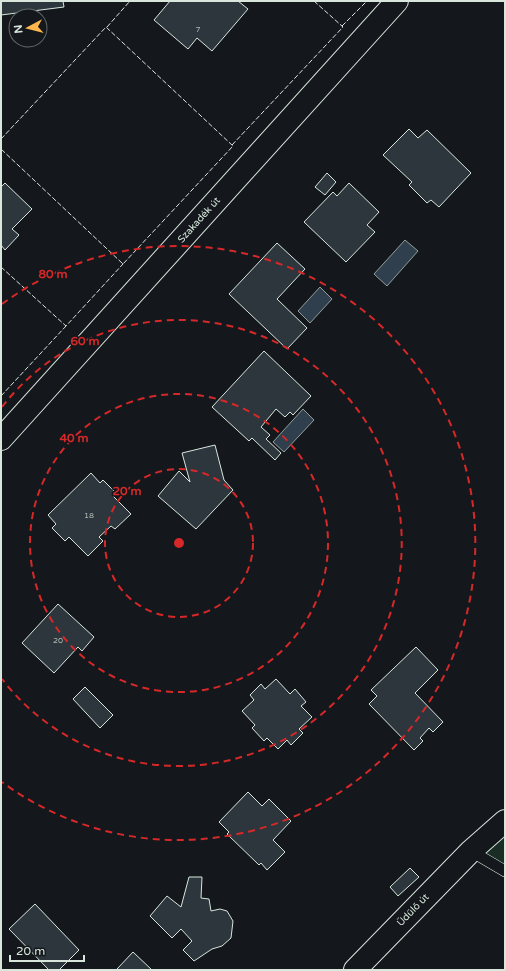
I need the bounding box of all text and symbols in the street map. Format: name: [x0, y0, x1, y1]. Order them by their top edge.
north arrow: [8, 8, 48, 48]
text: N: [12, 24, 26, 34]
house number: 7: [195, 25, 201, 34]
street label: Szakadék út: [175, 194, 223, 245]
text: 80 m: [38, 267, 68, 281]
text: 60 m: [70, 334, 100, 348]
text: 40 m: [59, 431, 89, 445]
text: 20 m: [112, 484, 142, 498]
house number: 18: [84, 511, 94, 520]
centre of rings: [172, 536, 186, 550]
house number: 20: [53, 636, 63, 645]
street label: Üdülő út: [394, 891, 432, 929]
scale bar: [10, 937, 84, 963]
text: 20 m: [16, 944, 45, 958]

